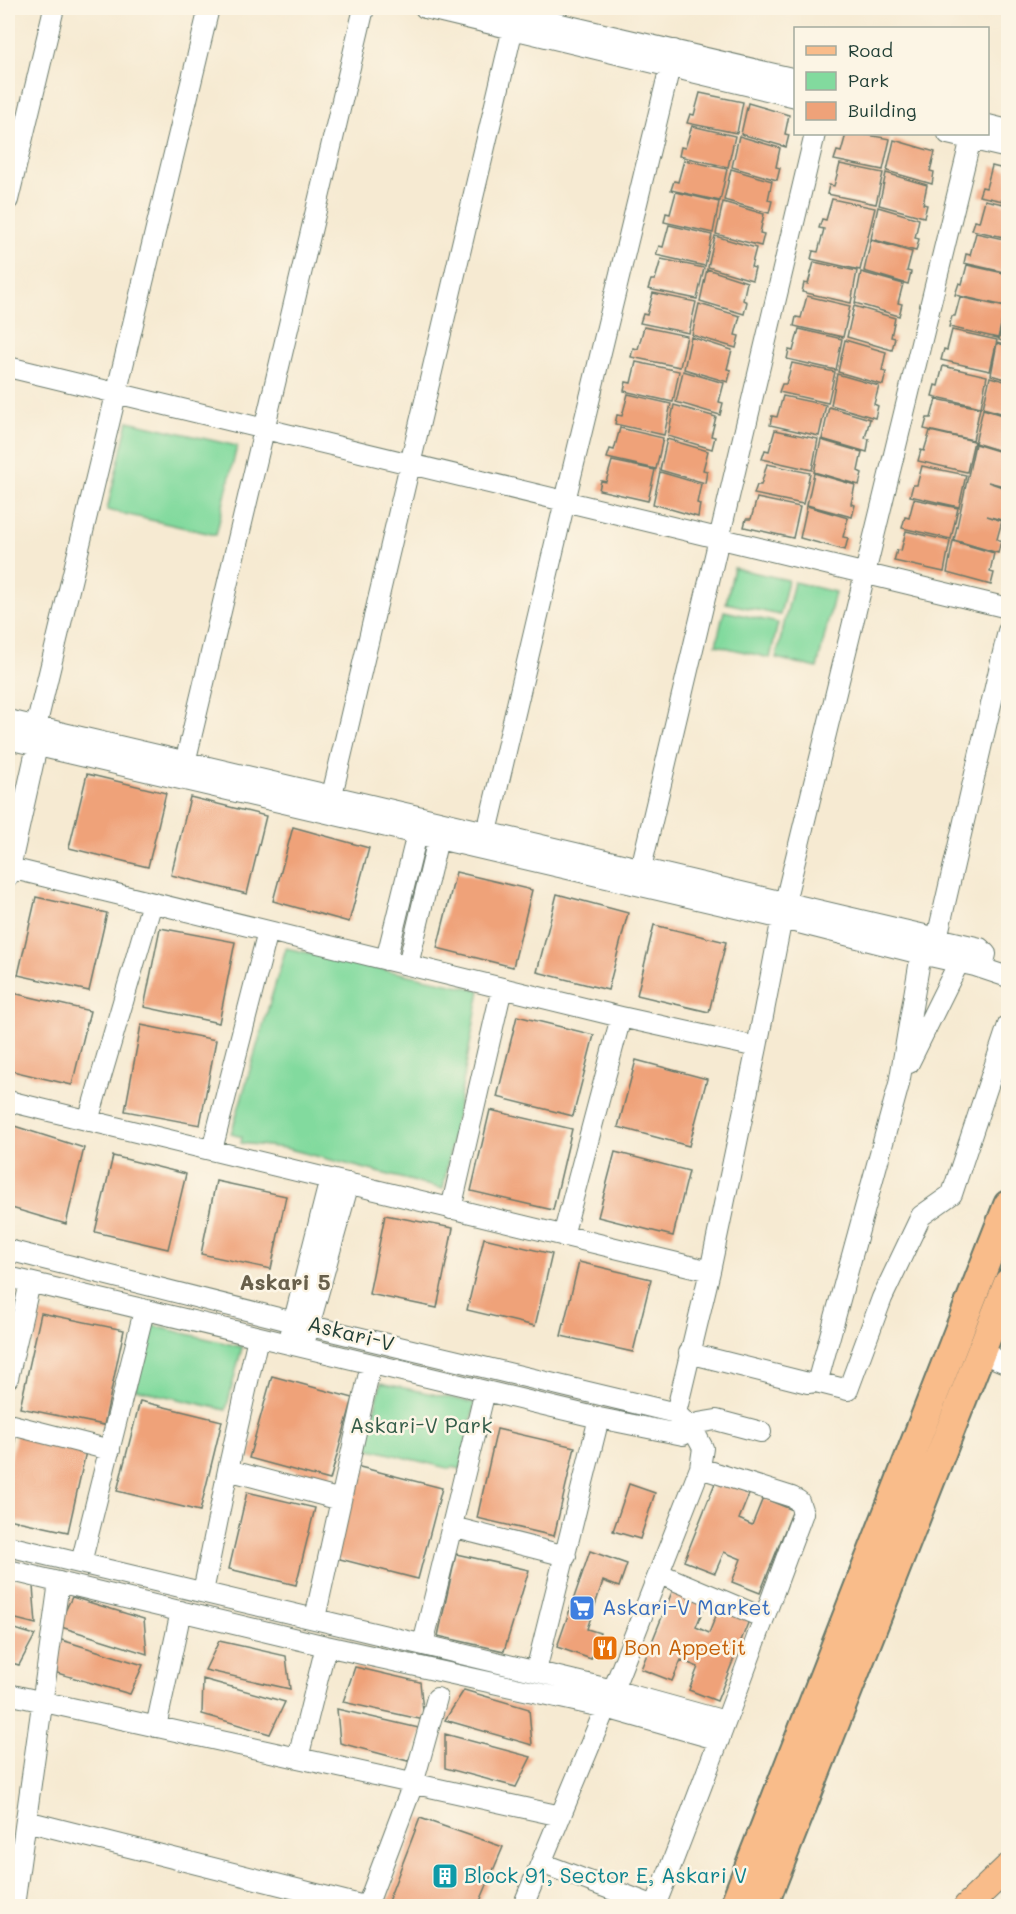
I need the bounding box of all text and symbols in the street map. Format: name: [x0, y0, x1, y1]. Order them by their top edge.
legend: [794, 27, 989, 135]
text: Road: [848, 38, 893, 62]
text: Park: [848, 68, 889, 92]
text: Building: [848, 98, 916, 122]
district label: Askari 5: [239, 1267, 331, 1296]
street label: Askari-V: [305, 1309, 397, 1356]
park label: Askari-V Park: [350, 1411, 492, 1438]
supermarket icon: Askari-V Market: [567, 1593, 597, 1623]
place label: Askari-V Market: [602, 1593, 771, 1620]
restaurant icon: Bon Appetit: [590, 1633, 620, 1663]
place label: Bon Appetit: [624, 1633, 746, 1660]
building icon: Block 91, Sector E, Askari V: [430, 1861, 460, 1891]
place label: Block 91, Sector E, Askari V: [464, 1861, 747, 1888]

